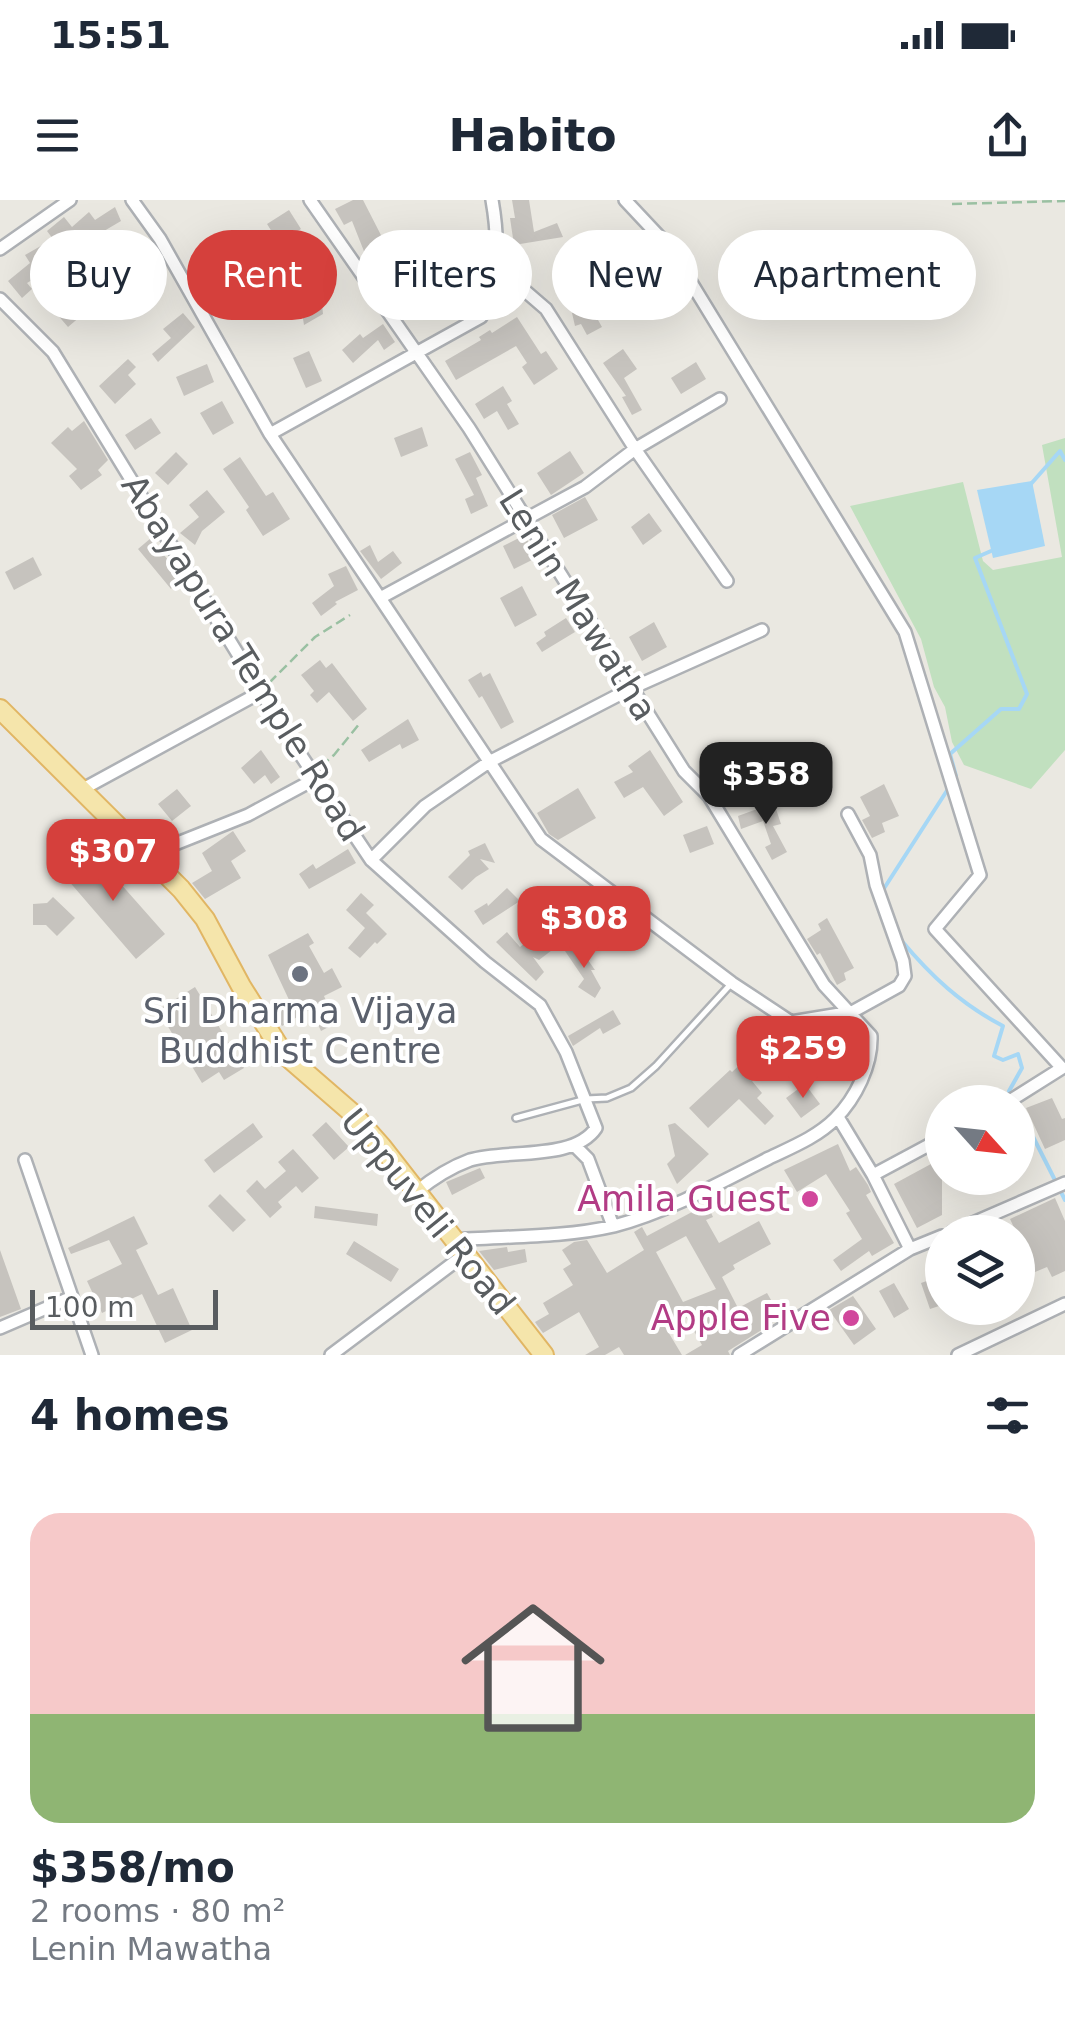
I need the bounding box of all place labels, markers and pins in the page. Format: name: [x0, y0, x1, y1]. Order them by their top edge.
pin: $358: [707, 742, 825, 827]
pin: $307: [54, 819, 172, 904]
pin: $308: [525, 886, 643, 971]
marker: Sri Dharma Vijaya Buddhist Centre: [289, 963, 311, 985]
place label: Sri Dharma Vijaya Buddhist Centre: [143, 991, 457, 1071]
pin: $259: [744, 1016, 862, 1101]
place label: Amila Guest: [577, 1179, 790, 1219]
marker: Amila Guest: [799, 1188, 821, 1210]
place label: Apple Five: [651, 1298, 831, 1338]
marker: Apple Five: [840, 1307, 862, 1329]

